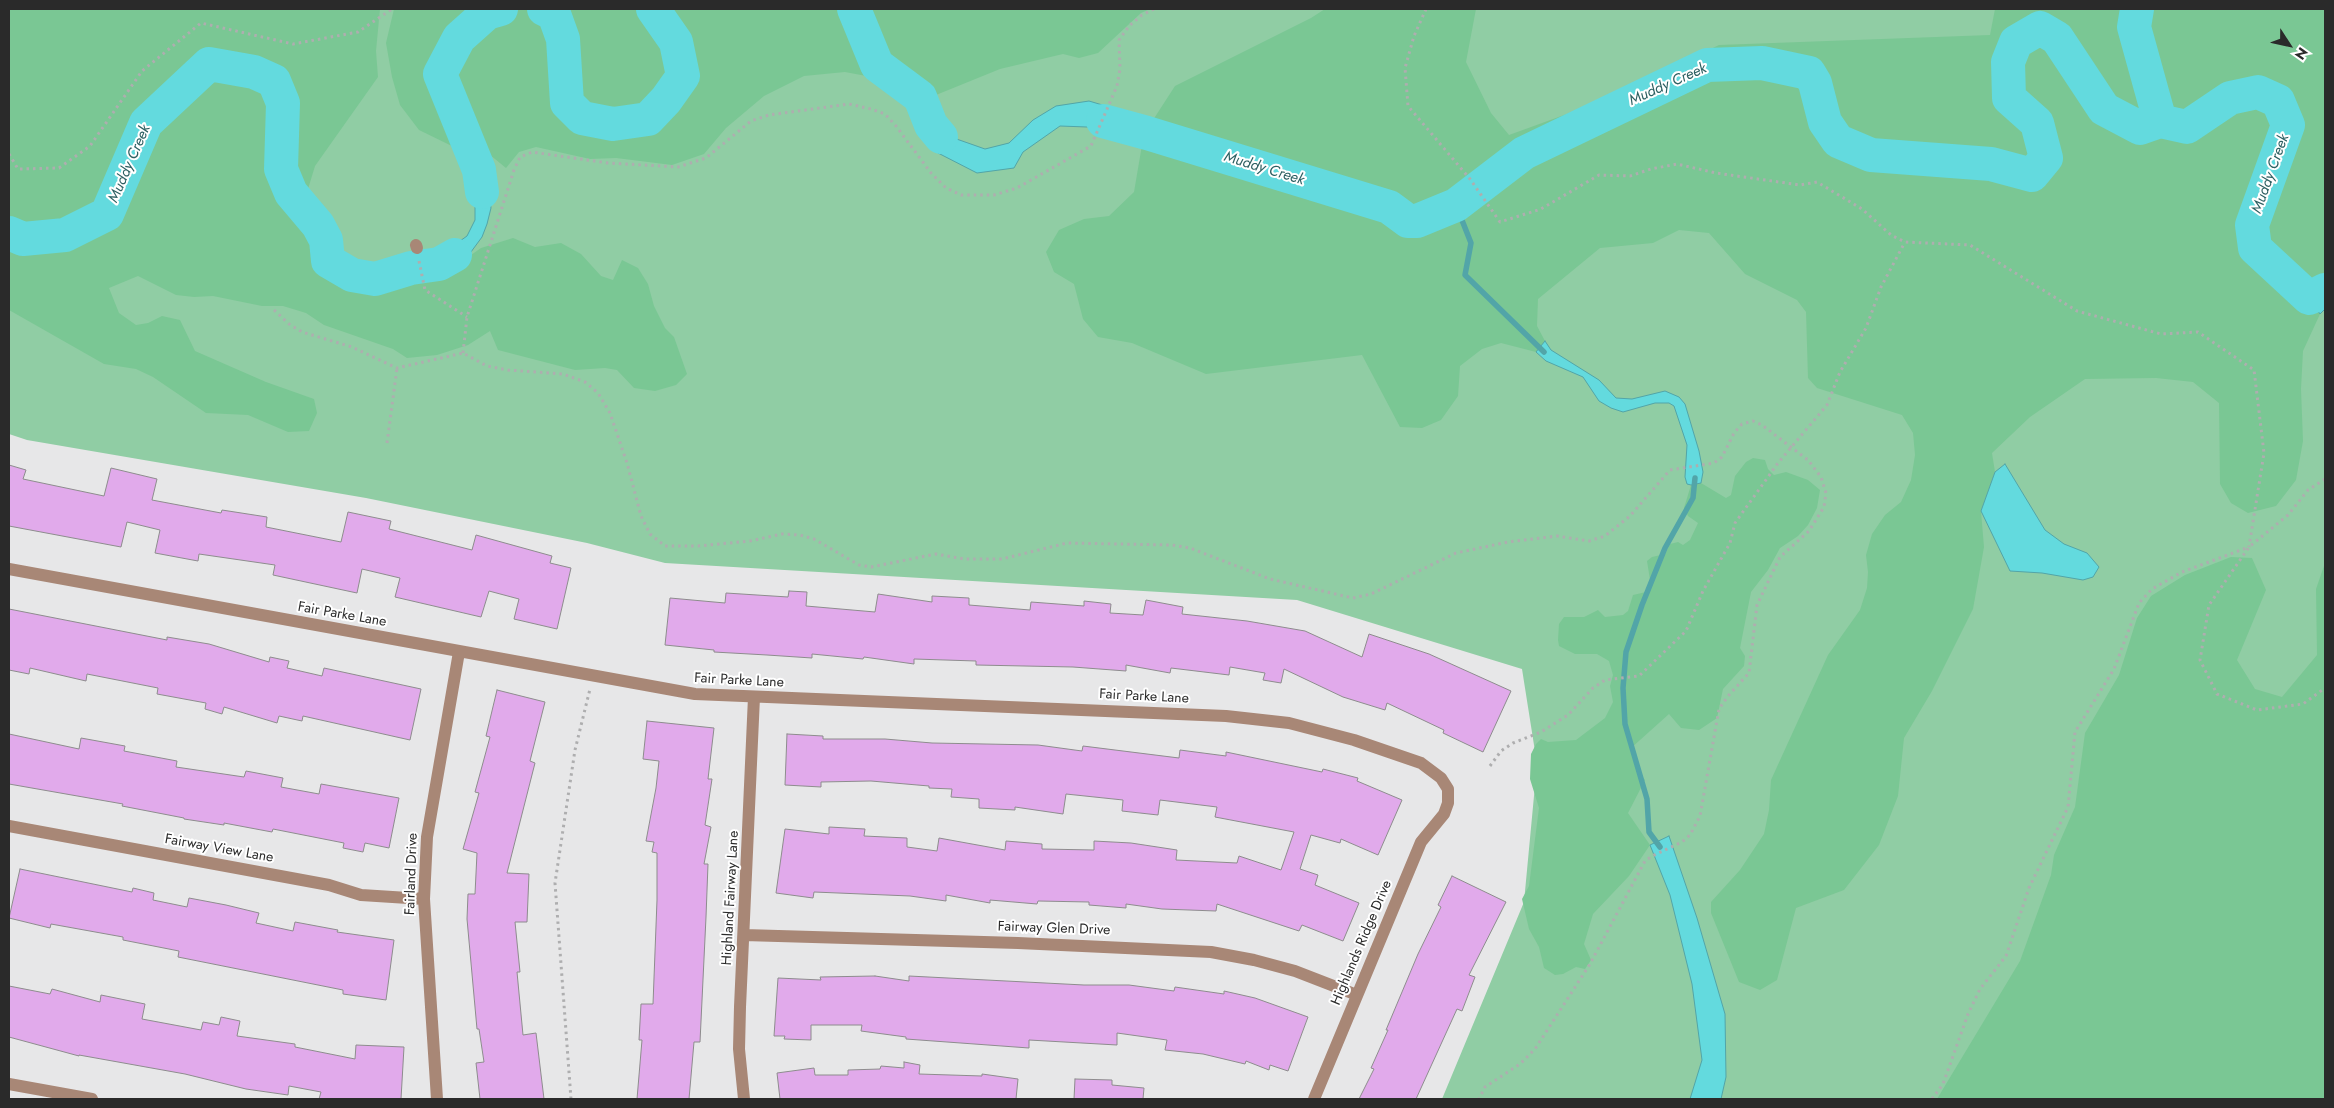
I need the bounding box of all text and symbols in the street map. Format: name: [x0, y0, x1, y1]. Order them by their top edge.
north arrow: [2264, 20, 2314, 70]
text: N: [2290, 43, 2313, 64]
water label: Muddy Creek: [1626, 60, 1710, 110]
water label: Muddy Creek: [105, 122, 155, 206]
water label: Muddy Creek: [2248, 132, 2294, 216]
water label: Muddy Creek: [1222, 148, 1306, 190]
street label: Fair Parke Lane: [296, 599, 388, 631]
street label: Fair Parke Lane: [694, 670, 784, 692]
street label: Fair Parke Lane: [1099, 686, 1189, 708]
street label: Highland Fairway Lane: [719, 830, 743, 966]
street label: Fairway View Lane: [163, 831, 275, 867]
street label: Fairland Drive: [402, 833, 422, 915]
street label: Highlands Ridge Drive: [1328, 878, 1396, 1008]
street label: Fairway Glen Drive: [997, 919, 1111, 939]

